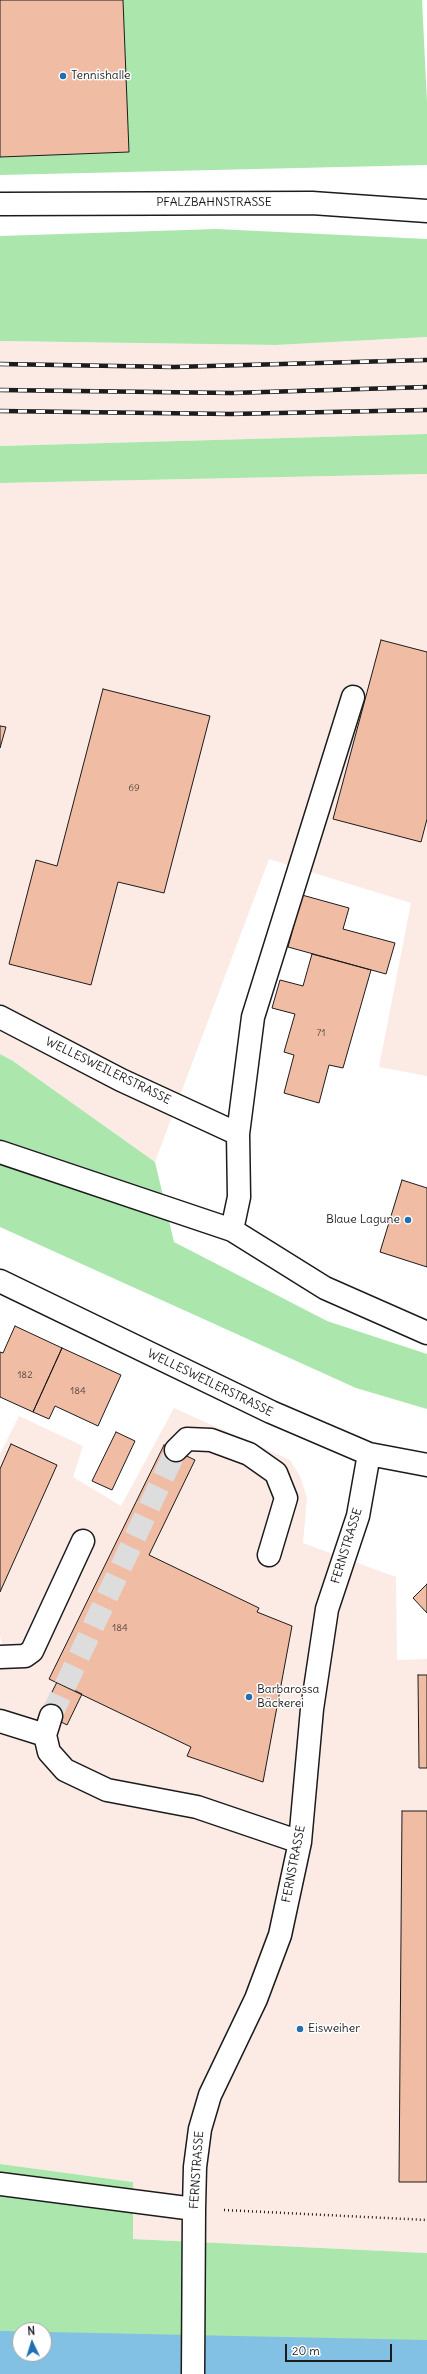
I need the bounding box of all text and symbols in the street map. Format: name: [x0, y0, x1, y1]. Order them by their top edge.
place label: Tennishalle: [71, 69, 131, 83]
marker: Tennishalle: [58, 71, 68, 81]
street label: PFALZBAHNSTRASSE: [156, 196, 272, 210]
house number: 69: [128, 782, 140, 794]
house number: 71: [317, 1027, 325, 1039]
street label: WELLESWEILERSTRASSE: [43, 1034, 173, 1108]
place label: Blaue Lagune: [326, 1213, 400, 1227]
marker: Blaue Lagune: [403, 1215, 413, 1225]
street label: WELLESWEILERSTRASSE: [145, 1346, 275, 1420]
house number: 182: [17, 1369, 33, 1381]
house number: 184: [70, 1385, 86, 1397]
street label: FERNSTRASSE: [329, 1506, 365, 1586]
house number: 184: [112, 1622, 128, 1634]
place label: Barbarossa Bäckerei: [257, 1683, 319, 1711]
marker: Barbarossa Bäckerei: [244, 1692, 254, 1702]
street label: FERNSTRASSE: [279, 1824, 309, 1904]
place label: Eisweiher: [308, 2022, 360, 2036]
marker: Eisweiher: [295, 2024, 305, 2034]
street label: FERNSTRASSE: [187, 2130, 207, 2210]
north arrow: [12, 2322, 52, 2362]
text: N: [27, 2324, 36, 2338]
scale bar: [287, 2336, 394, 2362]
text: 20 m: [292, 2343, 320, 2358]

